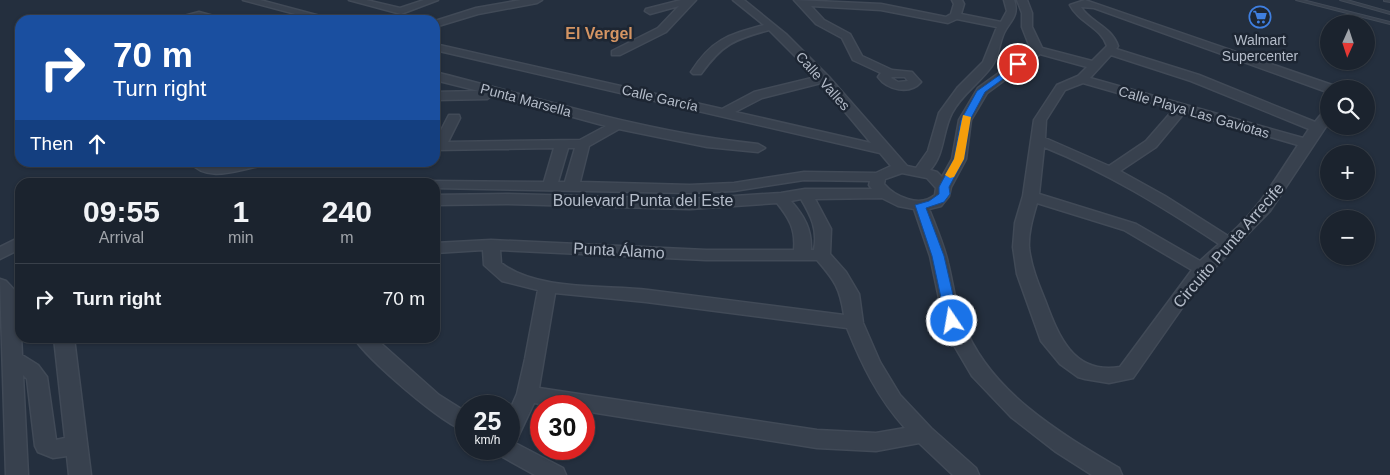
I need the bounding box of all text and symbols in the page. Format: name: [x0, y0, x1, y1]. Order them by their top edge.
supermarket icon: Walmart Supercenter: [1248, 5, 1272, 29]
north arrow: [1320, 15, 1375, 70]
map controls: [1320, 15, 1375, 265]
district label: El Vergel: [565, 25, 633, 42]
place label: Walmart Supercenter: [1222, 32, 1298, 64]
icon: right: [30, 35, 95, 100]
text: 70 m: [113, 35, 193, 74]
pin: [997, 43, 1039, 85]
street label: Calle Valles: [793, 49, 853, 113]
icon: arrive: [1004, 50, 1032, 78]
text: Turn right: [113, 76, 206, 101]
street label: Punta Marsella: [479, 80, 573, 120]
button: search: [1320, 80, 1375, 135]
street label: Calle García: [620, 81, 700, 115]
street label: Calle Playa Las Gaviotas: [1117, 83, 1271, 141]
icon: ahead: [83, 130, 111, 158]
text: Then: [30, 133, 73, 154]
button: +: [1320, 145, 1375, 200]
street label: Circuito Punta Arrecife: [1170, 180, 1287, 311]
street label: Boulevard Punta del Este: [553, 192, 733, 209]
text: 09:55: [83, 195, 160, 228]
text: 1: [232, 195, 249, 228]
text: 240: [322, 195, 372, 228]
button: −: [1320, 210, 1375, 265]
text: Arrival: [99, 229, 144, 246]
text: min: [228, 229, 254, 246]
text: m: [340, 229, 353, 246]
street label: Punta Álamo: [573, 239, 665, 261]
icon: right: [30, 285, 58, 313]
text: Turn right: [73, 288, 161, 309]
text: 70 m: [383, 288, 425, 309]
position arrow: [925, 294, 977, 346]
speed limit sign: 30: [530, 395, 595, 460]
text: 25: [474, 407, 501, 435]
text: km/h: [474, 433, 501, 447]

